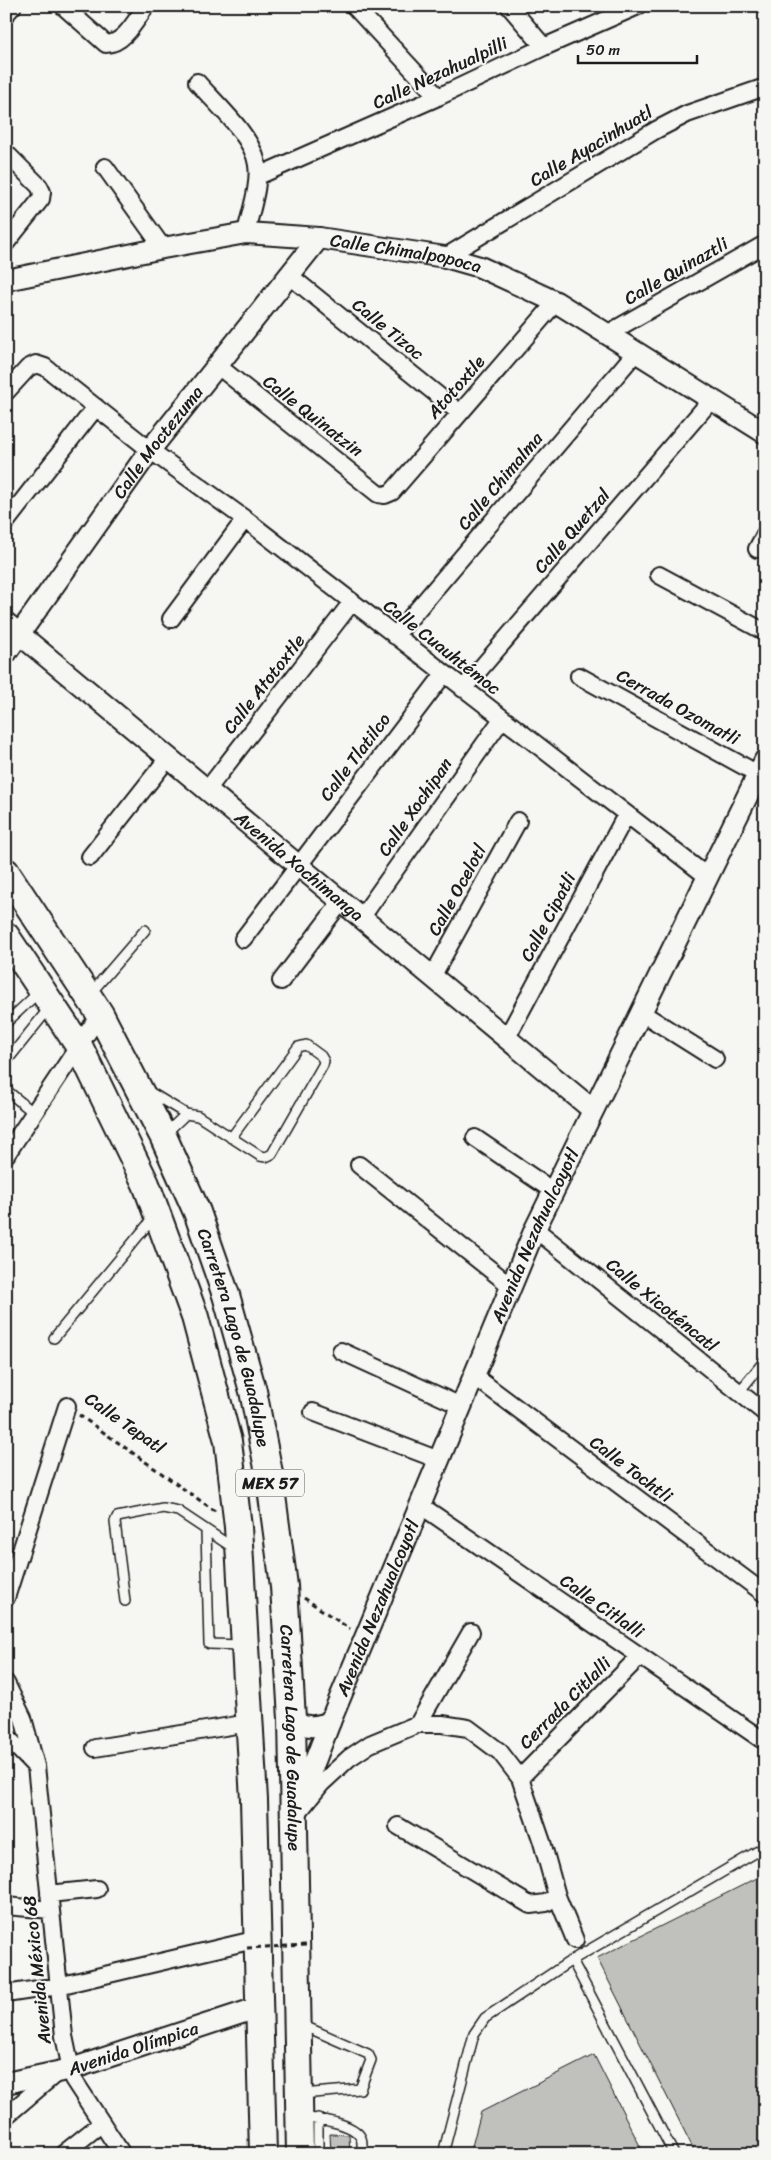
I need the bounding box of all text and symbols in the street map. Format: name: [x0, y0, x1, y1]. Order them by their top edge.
street label: Calle Nezahualpilli: [367, 27, 514, 118]
scale bar: [578, 32, 697, 64]
text: 50 m: [586, 37, 621, 63]
street label: Calle Ayacinhuatl: [523, 96, 660, 196]
street label: Calle Chimalpopoca: [328, 224, 485, 283]
street label: Calle Quinaztli: [618, 228, 735, 314]
street label: Calle Tizoc: [345, 290, 431, 368]
street label: Atotoxtle: [418, 347, 493, 427]
street label: Calle Quinatzin: [256, 366, 371, 466]
street label: Calle Moctezuma: [104, 378, 212, 506]
street label: Calle Chimalma: [449, 424, 552, 538]
street label: Calle Quetzal: [525, 480, 619, 581]
street label: Calle Cuauhtémoc: [376, 591, 508, 703]
street label: Calle Atotoxtle: [214, 627, 314, 741]
street label: Cerrada Ozomatli: [610, 660, 747, 755]
street label: Calle Tlatilco: [311, 706, 399, 808]
street label: Calle Xochipan: [369, 750, 461, 863]
street label: Avenida Xochimanga: [226, 802, 371, 930]
street label: Calle Ocelotl: [419, 837, 496, 942]
street label: Calle Cipatli: [511, 866, 585, 967]
street label: Avenida Nezahualcoyotl: [481, 1142, 589, 1329]
street label: Carretera Lago de Guadalupe: [188, 1224, 280, 1450]
street label: Calle Xicoténcatl: [599, 1249, 726, 1361]
street label: Calle Tepatl: [78, 1383, 173, 1463]
street label: Calle Tochtli: [582, 1427, 680, 1512]
road number: MEX 57: [236, 1470, 304, 1496]
street label: Avenida Nezahualcoyotl: [326, 1514, 429, 1702]
street label: Calle Citlalli: [553, 1565, 652, 1648]
street label: Carretera Lago de Guadalupe: [270, 1624, 310, 1852]
street label: Cerrada Citlalli: [511, 1648, 620, 1757]
street label: Avenida México 68: [13, 1894, 61, 2047]
street label: Avenida Olímpica: [63, 2012, 204, 2085]

